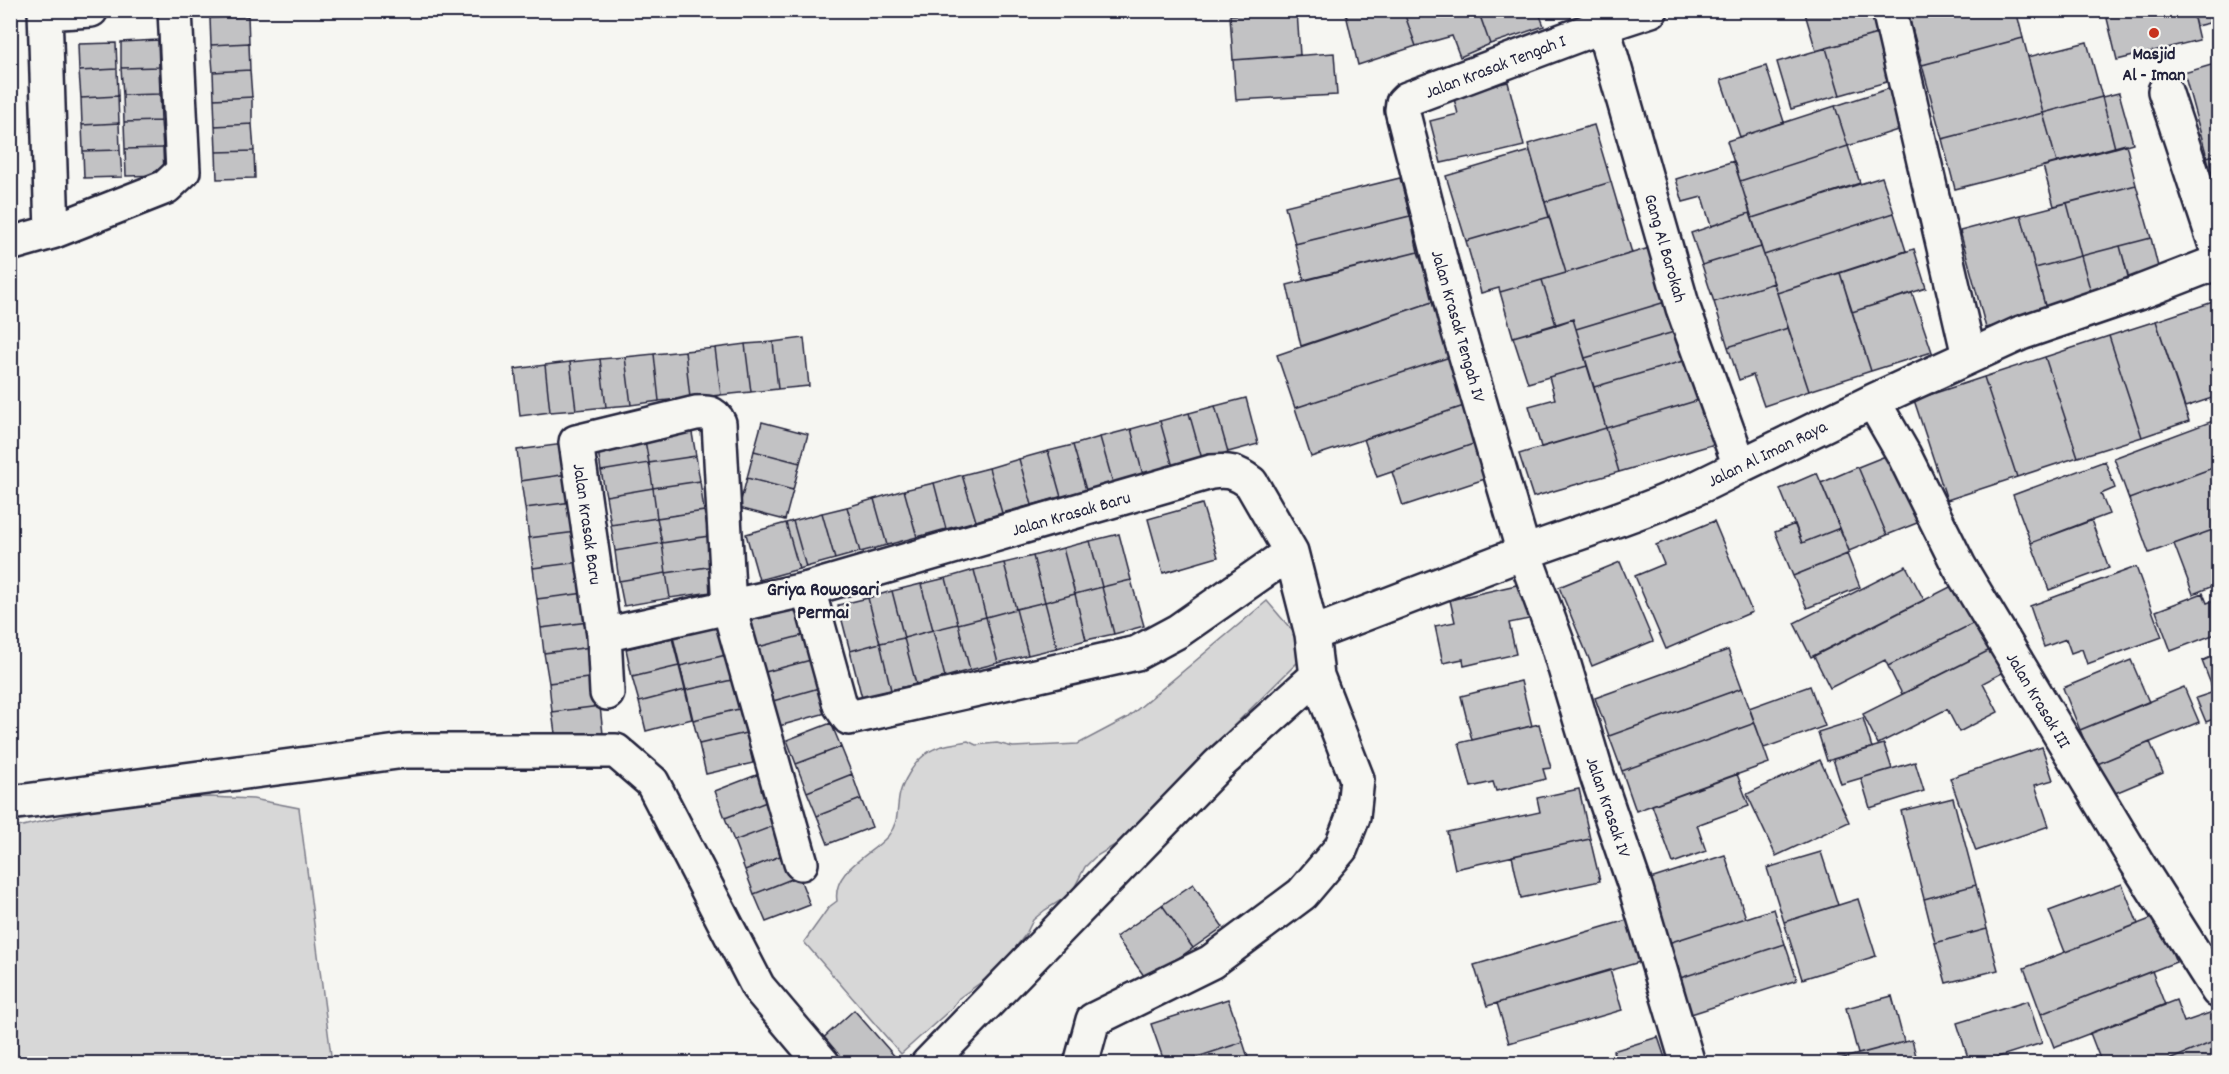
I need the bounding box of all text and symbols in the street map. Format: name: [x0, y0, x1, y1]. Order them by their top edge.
marker: Masjid Al - Iman: [2147, 26, 2161, 40]
street label: Jalan Krasak Tengah I: [1422, 30, 1570, 107]
place label: Masjid Al - Iman: [2122, 43, 2186, 89]
street label: Gang Al Barokah: [1636, 191, 1691, 306]
street label: Jalan Krasak Tengah IV: [1423, 248, 1490, 406]
street label: Jalan Al Iman Raya: [1704, 415, 1833, 495]
street label: Jalan Krasak Baru: [565, 462, 606, 587]
street label: Jalan Krasak Baru: [1009, 487, 1134, 544]
district label: Griya Rowosari Permai: [767, 577, 880, 628]
street label: Jalan Krasak III: [1998, 649, 2076, 754]
street label: Jalan Krasak IV: [1578, 754, 1636, 862]

